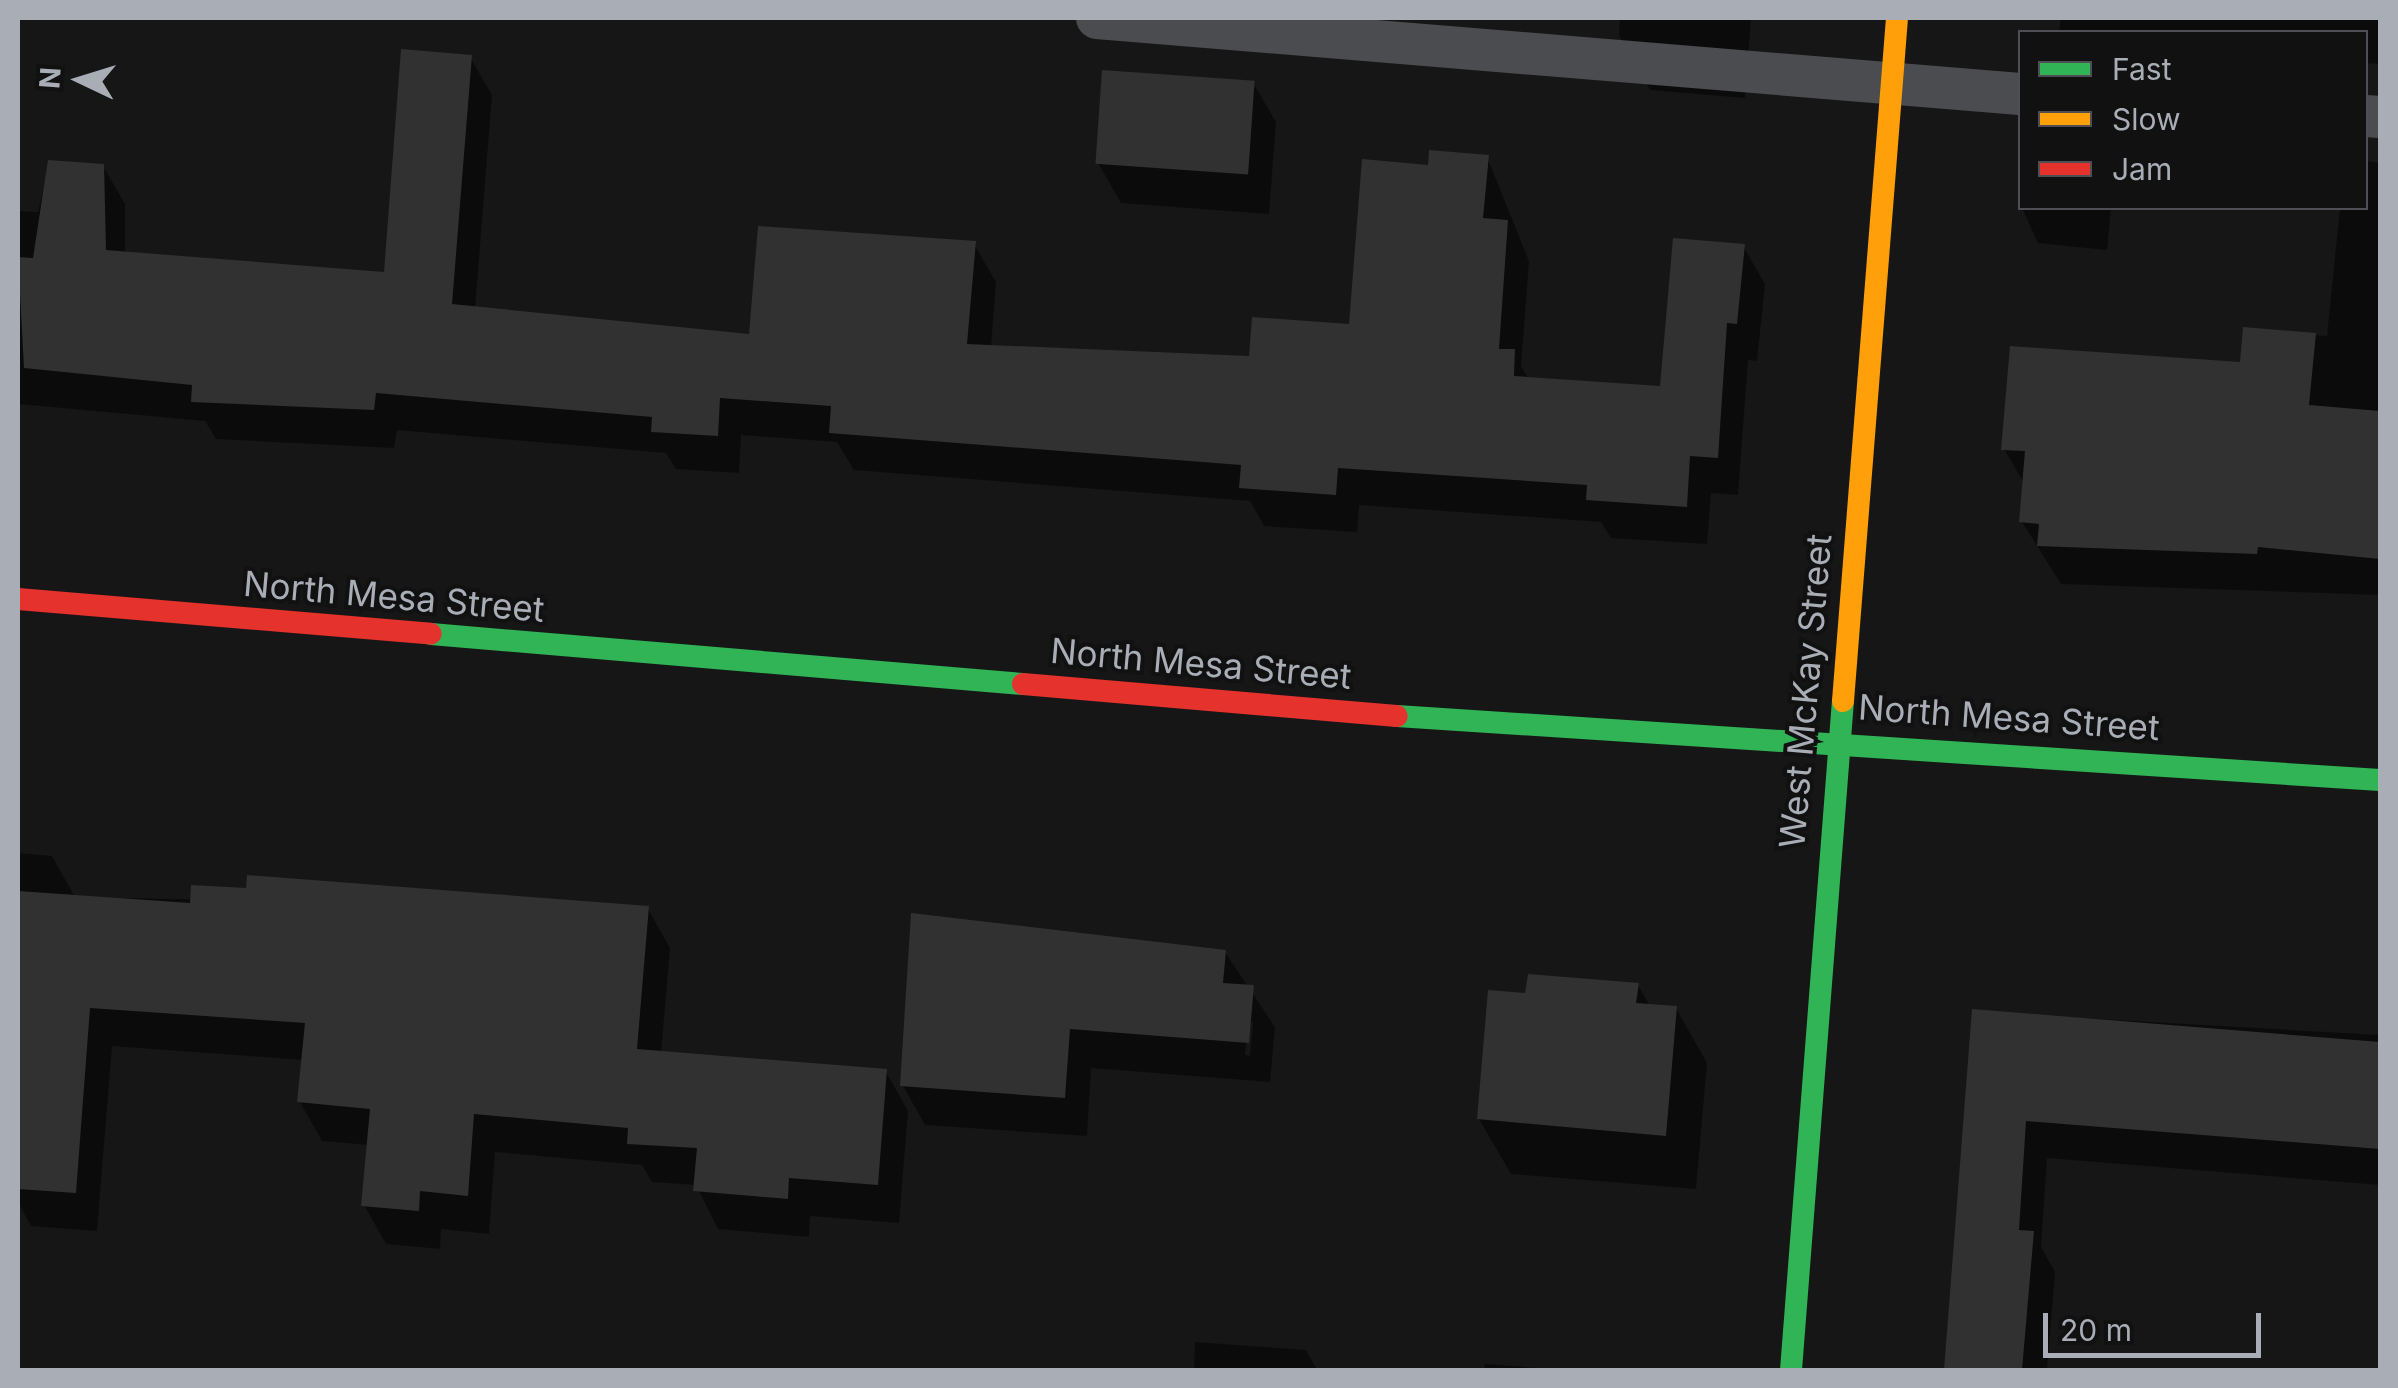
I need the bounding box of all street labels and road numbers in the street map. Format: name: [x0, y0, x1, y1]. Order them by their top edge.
street label: West McKay Street: [1770, 532, 1840, 850]
street label: North Mesa Street: [242, 562, 546, 630]
street label: North Mesa Street: [1049, 629, 1353, 697]
street label: North Mesa Street: [1857, 686, 2161, 748]

